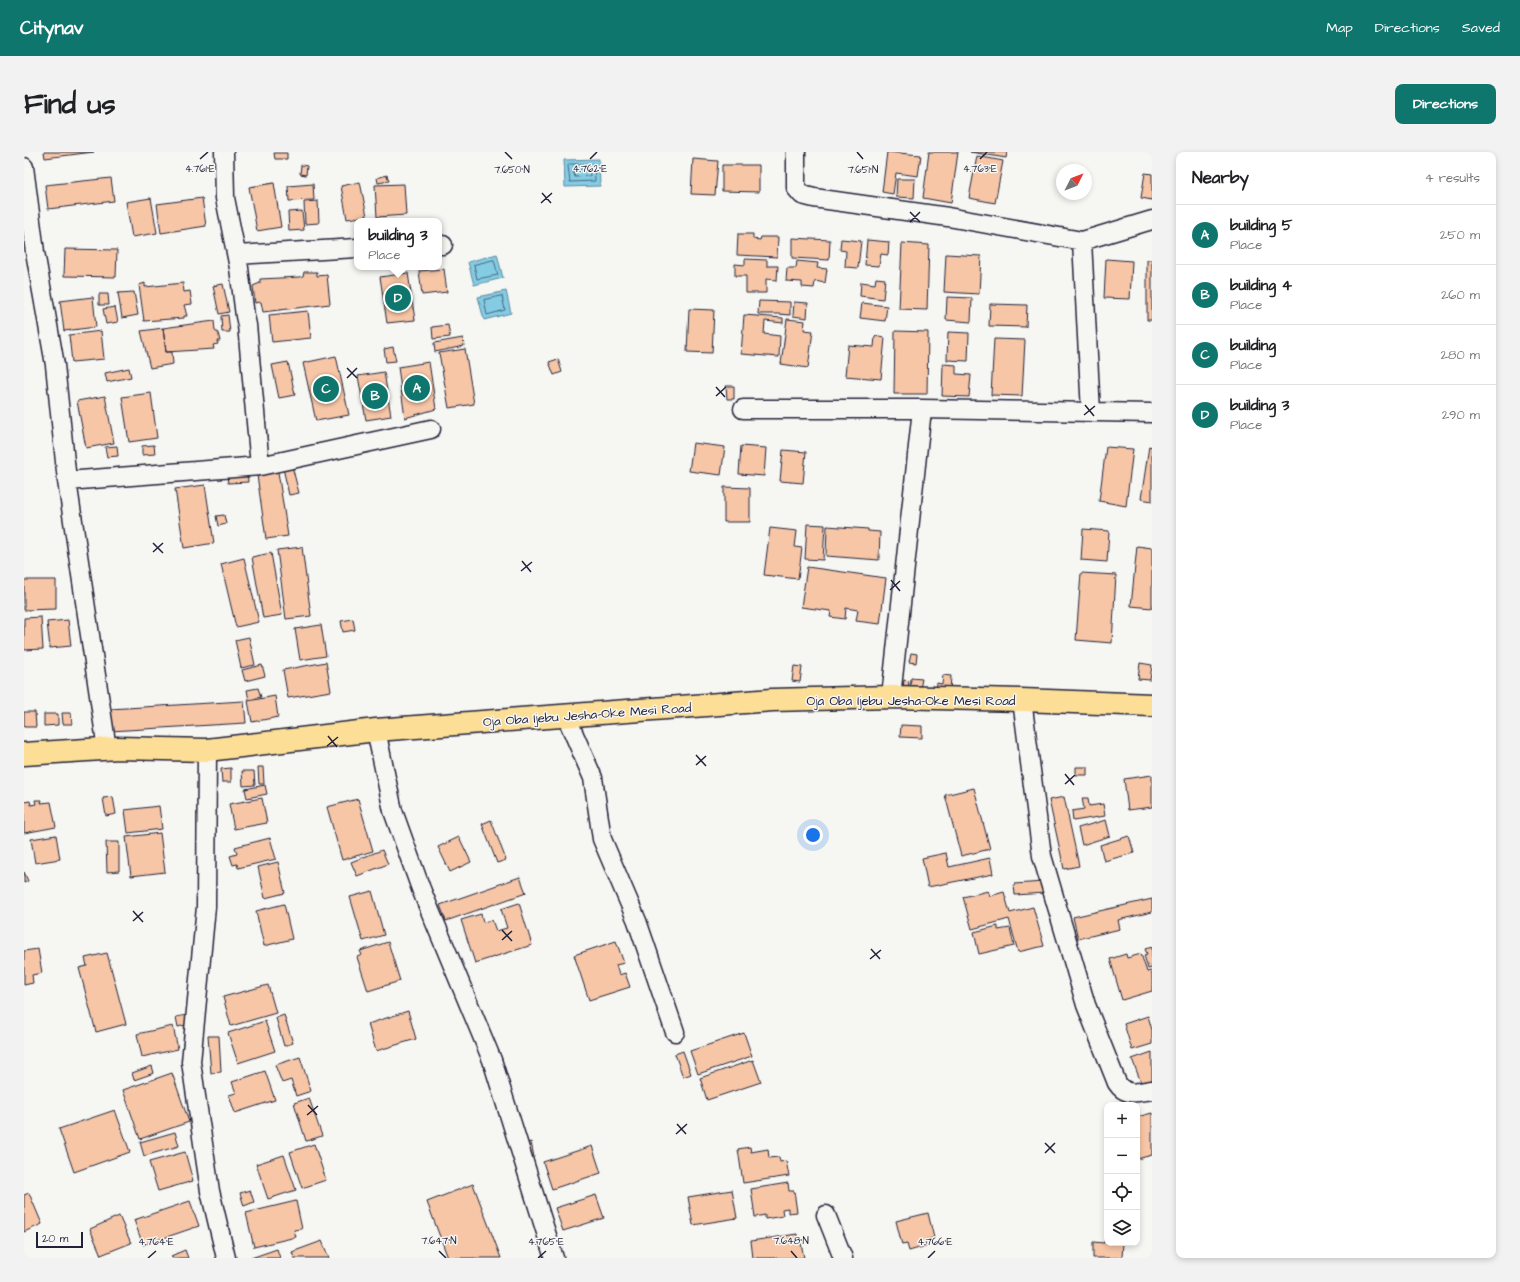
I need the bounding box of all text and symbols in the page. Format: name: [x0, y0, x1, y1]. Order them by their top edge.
text: Citynav: [20, 15, 83, 42]
text: Map: [1326, 18, 1353, 38]
text: Directions: [1375, 18, 1440, 38]
text: Saved: [1462, 18, 1500, 38]
button: Directions: [1395, 84, 1496, 124]
text: Find us: [24, 85, 115, 124]
text: 4.761°E: [185, 162, 215, 176]
text: 4.762°E: [573, 162, 607, 176]
text: 4.763°E: [963, 162, 997, 176]
text: 7.650°N: [494, 163, 530, 177]
text: 7.651°N: [848, 163, 878, 177]
north arrow: [1056, 164, 1092, 200]
text: Nearby: [1192, 166, 1249, 190]
text: 4 results: [1425, 169, 1480, 187]
text: building 5: [1230, 215, 1293, 236]
popup: [354, 218, 442, 270]
text: building 3: [368, 225, 428, 246]
text: A: [1201, 226, 1209, 244]
text: 250 m: [1440, 226, 1480, 244]
text: Place: [1230, 236, 1262, 254]
text: Place: [368, 246, 400, 264]
text: building 4: [1230, 275, 1292, 296]
pin: D: [385, 283, 411, 313]
text: B: [1200, 286, 1210, 304]
text: 260 m: [1441, 286, 1480, 304]
text: Place: [1230, 296, 1262, 314]
text: building: [1230, 335, 1276, 356]
text: C: [1200, 346, 1210, 364]
text: 280 m: [1441, 346, 1480, 364]
text: Place: [1230, 356, 1262, 374]
pin: A: [404, 373, 430, 403]
pin: C: [313, 374, 339, 404]
pin: B: [362, 381, 388, 411]
text: building 3: [1230, 395, 1290, 416]
text: D: [1201, 406, 1209, 424]
text: 290 m: [1442, 406, 1480, 424]
text: Place: [1230, 416, 1262, 434]
street label: Oja Oba Ijebu Jesha-Oke Mesi Road: [807, 692, 1016, 710]
street label: Oja Oba Ijebu Jesha-Oke Mesi Road: [482, 699, 692, 731]
your location: [803, 825, 823, 845]
map controls: [1104, 1102, 1140, 1246]
button: +: [1104, 1102, 1140, 1138]
button: −: [1104, 1138, 1140, 1174]
button: locate: [1104, 1174, 1140, 1210]
button: layers: [1104, 1210, 1140, 1246]
scale bar: [36, 1230, 83, 1249]
text: 20 m: [42, 1231, 68, 1246]
text: 7.647°N: [421, 1234, 457, 1248]
text: 7.648°N: [773, 1234, 809, 1248]
text: 4.764°E: [138, 1235, 174, 1249]
text: 4.765°E: [528, 1235, 564, 1249]
text: 4.766°E: [917, 1235, 953, 1249]

